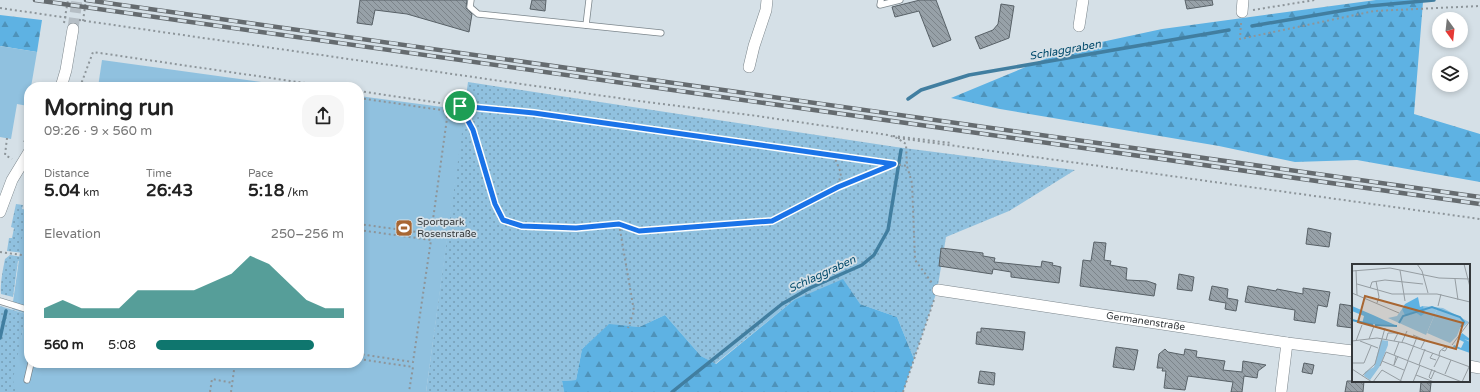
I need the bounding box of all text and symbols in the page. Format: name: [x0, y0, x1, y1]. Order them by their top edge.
north arrow: [1432, 12, 1468, 48]
map controls: [1432, 12, 1468, 92]
water label: Schlaggraben: [1028, 37, 1102, 63]
button: layers: [1432, 56, 1468, 92]
pin: [443, 89, 477, 123]
text: Morning run: [44, 95, 174, 121]
button: share: [302, 95, 344, 137]
icon: arrive: [449, 95, 471, 117]
text: 09:26 · 9 × 560 m: [44, 123, 152, 139]
text: Distance: [44, 167, 89, 180]
text: Time: [146, 167, 172, 180]
text: Pace: [248, 167, 273, 180]
text: 5.04: [44, 180, 80, 201]
text: 26:43: [146, 180, 193, 201]
text: 5:18: [248, 180, 284, 201]
text: km: [80, 186, 99, 199]
text: /km: [284, 186, 308, 199]
place label: Sportpark Rosenstraße: [417, 216, 477, 240]
sports icon: Sportpark Rosenstraße: [394, 218, 414, 238]
text: Elevation: [44, 226, 101, 242]
text: 250–256 m: [271, 226, 344, 242]
water label: Schlaggraben: [786, 253, 858, 295]
inset map: [1352, 264, 1470, 382]
street label: Germanenstraße: [1105, 310, 1186, 333]
text: 560 m: [44, 337, 84, 353]
text: 5:08: [108, 337, 136, 353]

